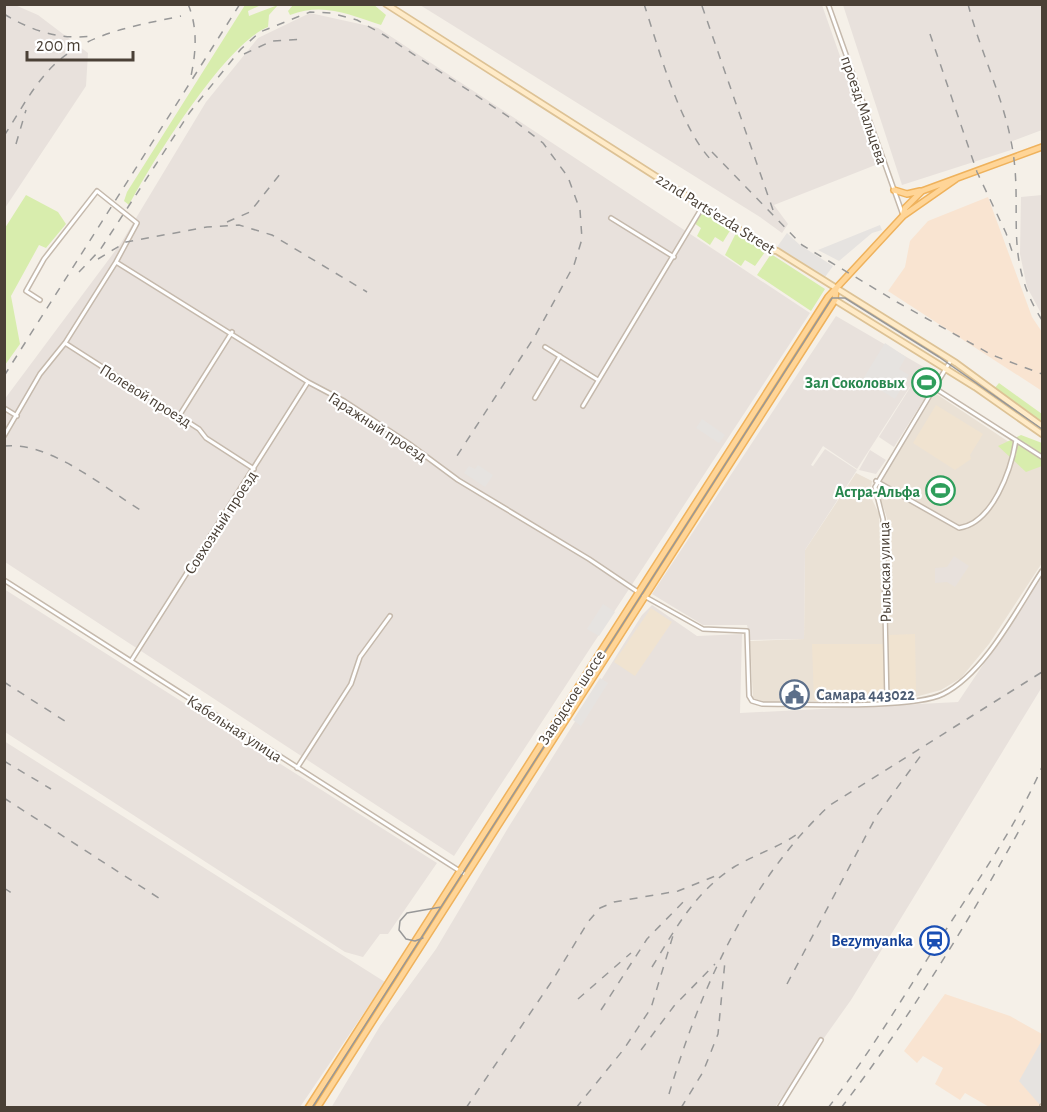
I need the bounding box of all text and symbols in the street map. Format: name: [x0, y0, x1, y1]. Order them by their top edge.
scale bar: [27, 24, 134, 62]
text: 200 m: [36, 37, 81, 55]
street label: проезд Мальцева: [838, 54, 890, 167]
street label: 22nd Parts'ezda Street: [653, 171, 778, 257]
street label: Полевой проезд: [97, 361, 194, 430]
sports icon: Зал Соколовых: [910, 366, 942, 398]
place label: Зал Соколовых: [805, 375, 906, 391]
street label: Гаражный проезд: [325, 389, 430, 465]
street label: Совхозный проезд: [182, 468, 260, 577]
sports icon: Астра-Альфа: [925, 475, 957, 507]
place label: Астра-Альфа: [835, 484, 920, 500]
street label: Рыльская улица: [876, 521, 895, 623]
street label: Заводское шоссе: [535, 648, 608, 748]
public building icon: Самара 443022: [779, 678, 811, 710]
place label: Самара 443022: [816, 687, 915, 703]
street label: Кабельная улица: [184, 692, 285, 766]
station icon: Bezymyanka: [918, 924, 950, 956]
place label: Bezymyanka: [831, 933, 913, 950]

